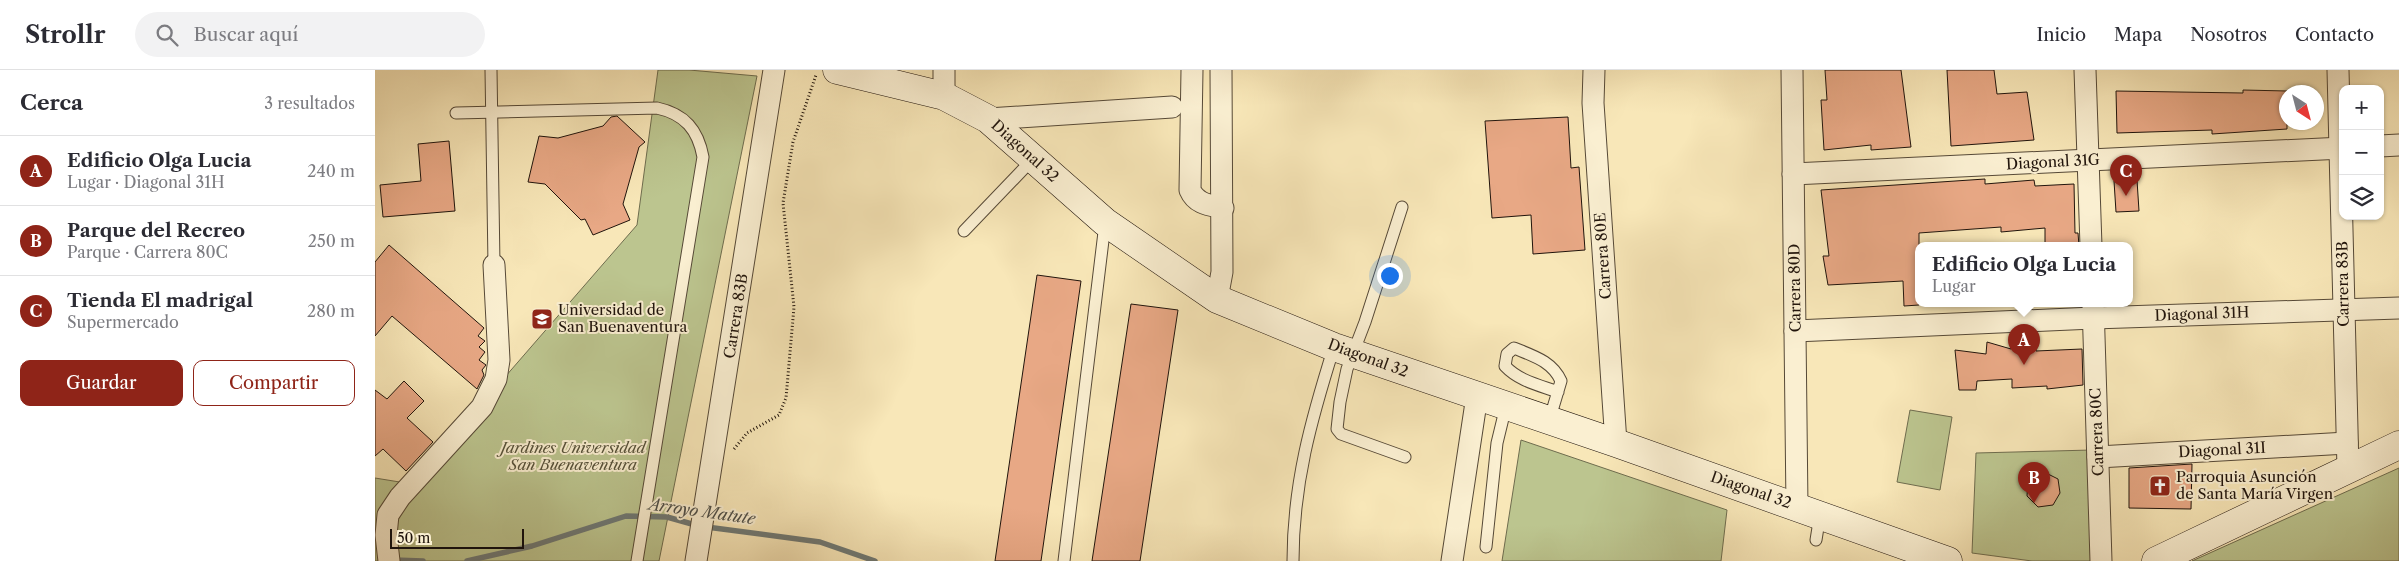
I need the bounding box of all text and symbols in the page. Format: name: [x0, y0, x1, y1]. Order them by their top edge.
search box: [135, 12, 485, 57]
text: Strollr: [25, 20, 105, 49]
icon: search: [153, 21, 181, 49]
text: Buscar aquí: [193, 23, 298, 46]
text: Inicio: [2037, 24, 2086, 46]
text: Mapa: [2114, 24, 2162, 46]
text: Nosotros: [2190, 24, 2267, 46]
text: Contacto: [2295, 24, 2374, 46]
north arrow: [2279, 85, 2324, 130]
map controls: [2339, 85, 2384, 220]
button: +: [2339, 85, 2384, 130]
text: Cerca: [20, 90, 83, 115]
text: 3 resultados: [264, 93, 355, 113]
street label: Diagonal 32: [988, 115, 1063, 186]
button: −: [2339, 130, 2384, 175]
text: Edificio Olga Lucia: [67, 149, 252, 172]
street label: Diagonal 31G: [2006, 150, 2100, 173]
pin: C: [2110, 155, 2142, 196]
text: A: [30, 161, 42, 181]
text: 240 m: [307, 161, 355, 181]
text: Lugar · Diagonal 31H: [67, 172, 225, 192]
button: layers: [2339, 175, 2384, 220]
street label: Carrera 80E: [1590, 212, 1615, 300]
text: Parque del Recreo: [67, 219, 245, 242]
text: B: [30, 231, 42, 251]
text: 250 m: [308, 231, 355, 251]
street label: Carrera 83B: [2332, 241, 2353, 327]
text: Parque · Carrera 80C: [67, 242, 228, 262]
popup: [1915, 242, 2133, 307]
street label: Carrera 80D: [1784, 243, 1805, 333]
text: Edificio Olga Lucia: [1932, 253, 2116, 276]
your location: [1377, 263, 1403, 289]
street label: Carrera 83B: [719, 272, 752, 360]
text: Lugar: [1932, 276, 1976, 296]
text: Tienda El madrigal: [67, 289, 253, 312]
place label: Universidad de San Buenaventura: [558, 300, 688, 336]
text: C: [30, 301, 42, 321]
text: 280 m: [307, 301, 355, 321]
street label: Diagonal 31H: [2154, 302, 2250, 325]
school or university icon: Universidad de San Buenaventura: [530, 307, 554, 331]
text: Supermercado: [67, 312, 179, 332]
pin: A: [2008, 324, 2040, 365]
street label: Diagonal 32: [1325, 334, 1411, 381]
button: Guardar: [20, 360, 183, 406]
button: Compartir: [193, 360, 355, 406]
street label: Carrera 80C: [2085, 388, 2108, 476]
park label: Jardines Universidad San Buenaventura: [497, 438, 648, 474]
street label: Diagonal 31I: [2178, 438, 2266, 461]
pin: B: [2018, 462, 2050, 503]
street label: Diagonal 32: [1708, 467, 1794, 512]
place label: Parroquia Asunción de Santa María Virgen: [2176, 467, 2334, 503]
church icon: Parroquia Asunción de Santa María Virgen: [2148, 474, 2172, 498]
water label: Arroyo Matute: [644, 493, 758, 529]
scale bar: [390, 526, 524, 549]
text: 50 m: [397, 529, 430, 547]

